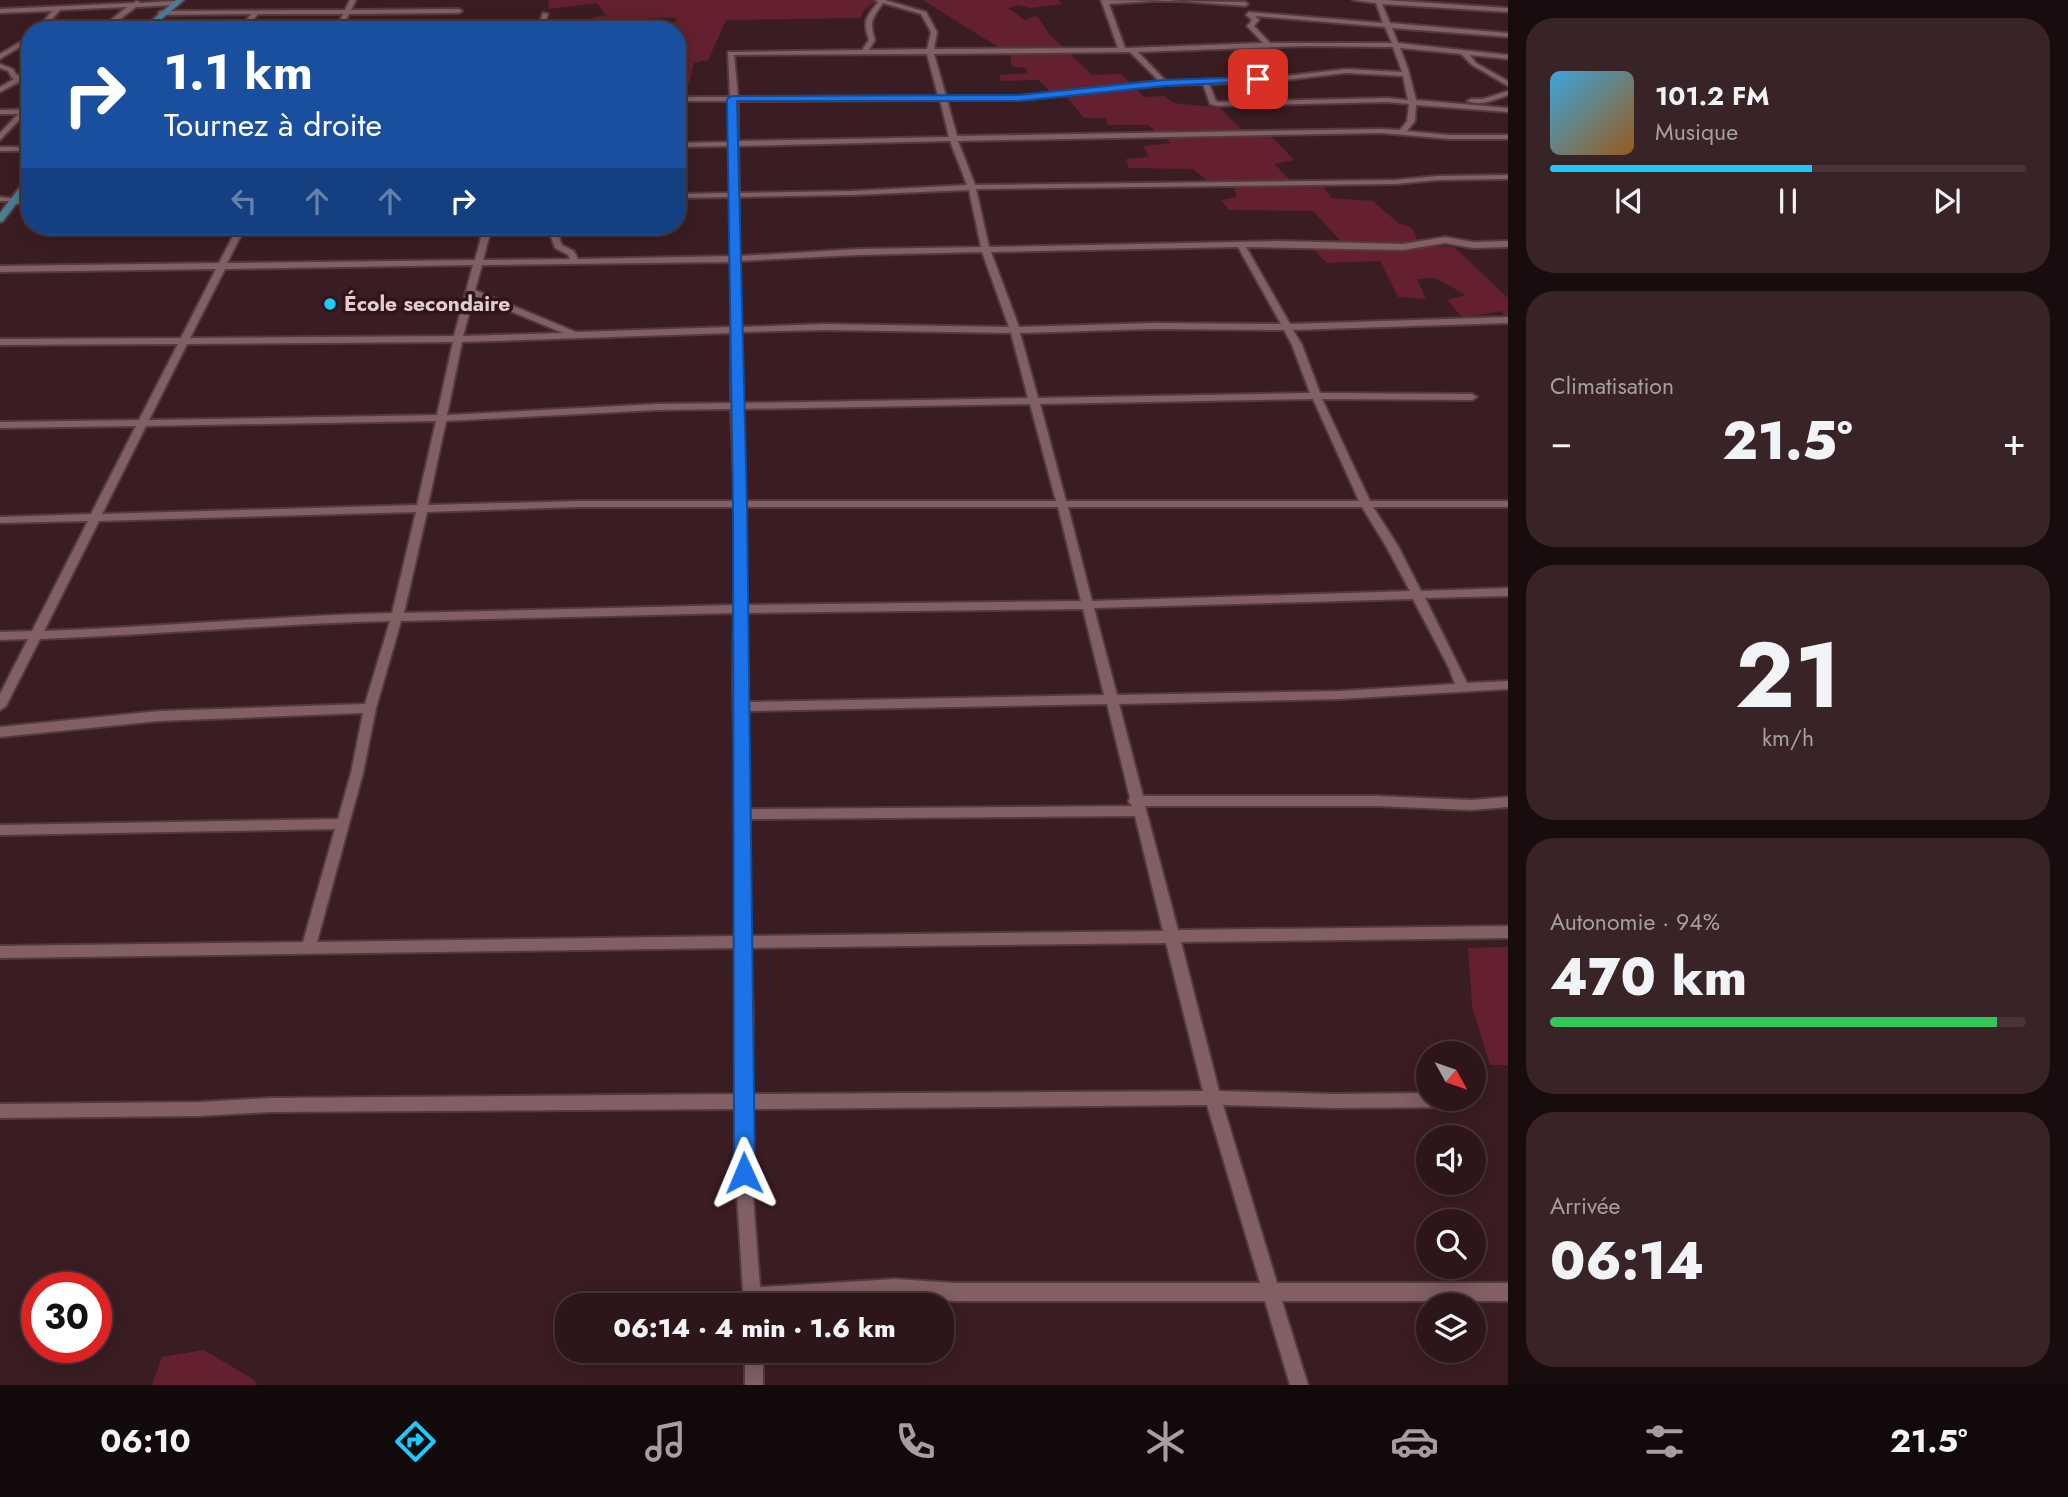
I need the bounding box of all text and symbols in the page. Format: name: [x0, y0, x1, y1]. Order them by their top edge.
text: 1.1 km: [164, 37, 313, 107]
icon: right: [49, 49, 140, 140]
pin: [1228, 49, 1288, 109]
icon: arrive: [1239, 60, 1277, 98]
text: 101.2 FM: [1655, 77, 1769, 115]
text: Tournez à droite: [164, 102, 382, 148]
text: Musique: [1655, 115, 1738, 149]
icon: left: [225, 182, 263, 220]
icon: ahead: [298, 182, 336, 220]
icon: ahead: [371, 182, 409, 220]
icon: right: [444, 182, 482, 220]
icon: previous: [1610, 182, 1648, 220]
icon: pause: [1769, 182, 1807, 220]
icon: next: [1928, 182, 1966, 220]
place label: École secondaire: [344, 289, 510, 319]
marker: École secondaire: [322, 296, 338, 312]
text: Climatisation: [1550, 369, 1674, 403]
text: 21.5°: [1722, 403, 1853, 479]
text: −: [1550, 414, 1572, 469]
text: +: [2003, 414, 2026, 469]
text: 21: [1735, 610, 1841, 741]
text: km/h: [1762, 721, 1814, 755]
text: Autonomie · 94%: [1550, 905, 1720, 939]
text: 470 km: [1550, 939, 1747, 1015]
north arrow: [1416, 1041, 1486, 1111]
map controls: [1416, 1041, 1486, 1363]
button: sound: [1416, 1125, 1486, 1195]
position arrow: [707, 1136, 781, 1210]
text: Arrivée: [1550, 1189, 1620, 1223]
button: search: [1416, 1209, 1486, 1279]
text: 06:14: [1550, 1223, 1704, 1299]
speed limit sign: 30: [21, 1272, 112, 1363]
button: layers: [1416, 1293, 1486, 1363]
text: 06:14 · 4 min · 1.6 km: [613, 1309, 896, 1347]
icon: directions: [391, 1417, 440, 1466]
icon: music: [641, 1417, 690, 1466]
icon: phone: [891, 1417, 940, 1466]
icon: climate: [1141, 1417, 1190, 1466]
icon: car: [1390, 1417, 1439, 1466]
icon: filters: [1640, 1417, 1689, 1466]
text: 06:10: [100, 1418, 191, 1464]
text: 21.5°: [1890, 1418, 1968, 1464]

